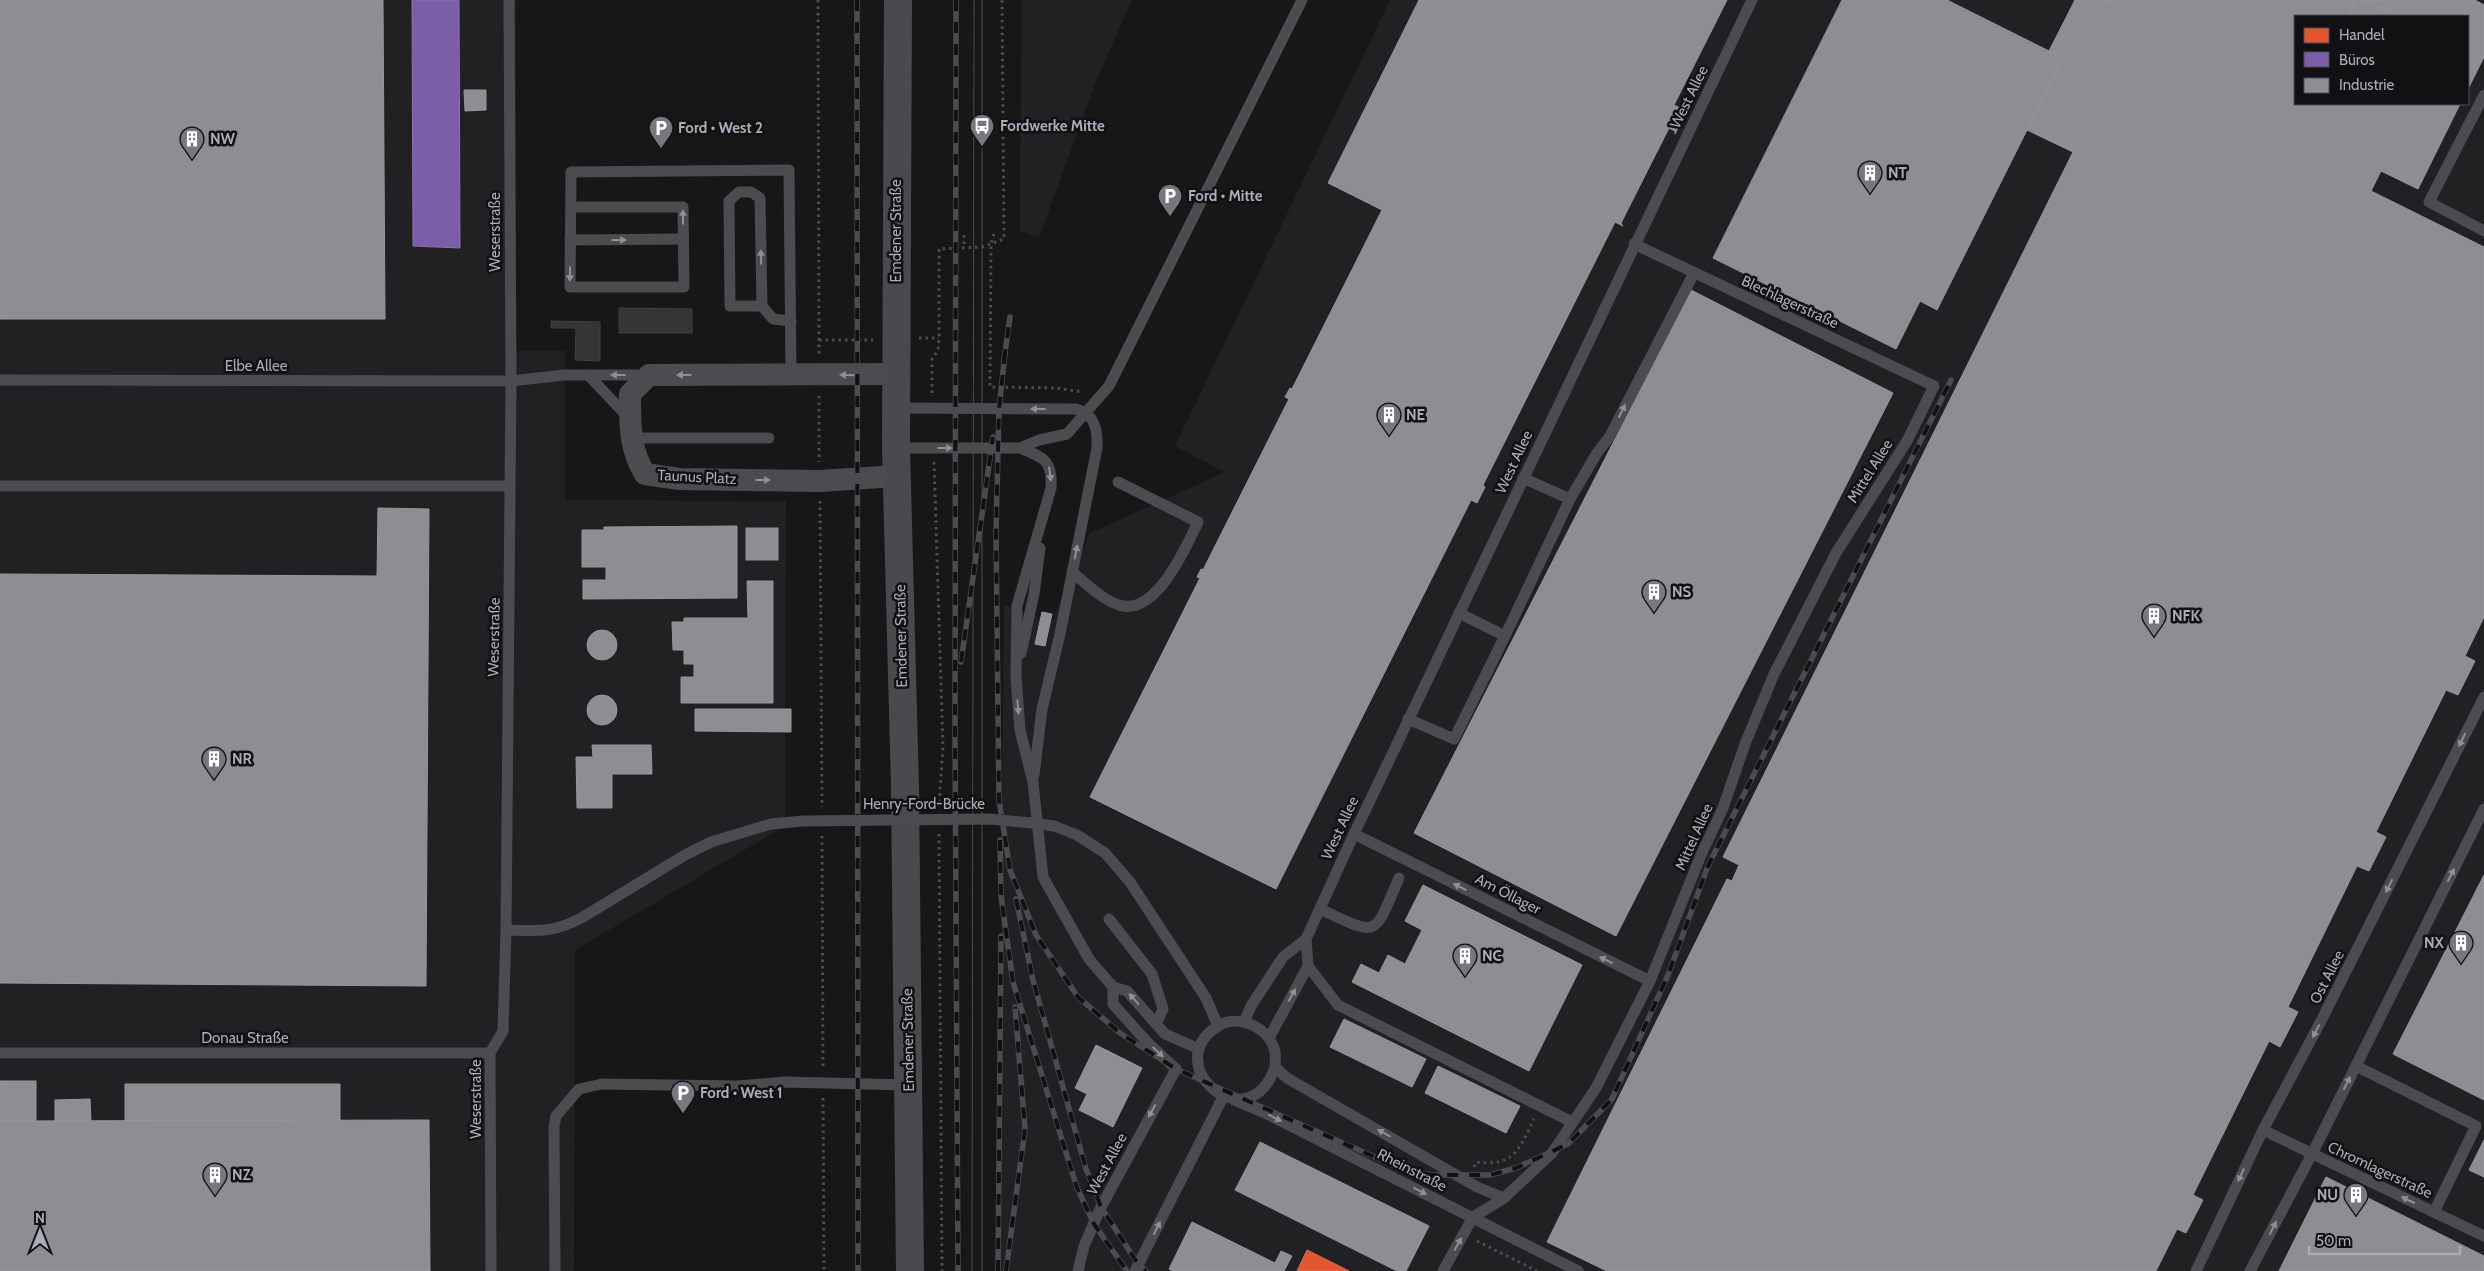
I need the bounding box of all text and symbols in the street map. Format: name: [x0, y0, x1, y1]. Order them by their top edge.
legend: [2294, 15, 2469, 105]
text: Handel: [2339, 26, 2385, 44]
text: Büros: [2339, 51, 2375, 69]
street label: West Allee: [1666, 62, 1712, 131]
text: Industrie: [2339, 76, 2394, 94]
bus stop icon: Fordwerke Mitte: [969, 113, 995, 147]
parking icon: Ford • West 2: [648, 115, 674, 149]
place label: Fordwerke Mitte: [1000, 117, 1105, 135]
place label: Ford • West 2: [678, 119, 763, 137]
building icon: NW: [179, 126, 205, 160]
place label: NW: [210, 130, 236, 148]
building icon: NT: [1857, 160, 1883, 194]
place label: NT: [1888, 164, 1908, 182]
street label: Emdener Straße: [887, 179, 905, 283]
parking icon: Ford • Mitte: [1157, 183, 1183, 217]
place label: Ford • Mitte: [1188, 187, 1263, 205]
street label: Weserstraße: [486, 192, 504, 272]
one-way arrow: [679, 209, 687, 225]
one-way arrow: [611, 236, 627, 244]
one-way arrow: [757, 249, 765, 265]
one-way arrow: [566, 266, 574, 282]
street label: Blechlagerstraße: [1739, 272, 1842, 332]
street label: Elbe Allee: [225, 357, 288, 375]
one-way arrow: [610, 371, 626, 379]
one-way arrow: [676, 371, 692, 379]
one-way arrow: [839, 371, 855, 379]
building icon: NE: [1376, 402, 1402, 436]
one-way arrow: [1618, 404, 1626, 418]
one-way arrow: [1030, 405, 1046, 413]
place label: NE: [1406, 406, 1426, 424]
street label: West Allee: [1492, 427, 1537, 496]
street label: Mittel Allee: [1843, 436, 1897, 506]
one-way arrow: [937, 444, 953, 452]
street label: Taunus Platz: [657, 466, 737, 488]
one-way arrow: [1046, 467, 1054, 483]
one-way arrow: [755, 476, 771, 484]
one-way arrow: [1073, 544, 1081, 560]
building icon: NS: [1641, 579, 1667, 613]
place label: NS: [1672, 583, 1692, 601]
street label: Emdener Straße: [891, 584, 911, 688]
street label: Weserstraße: [484, 597, 504, 677]
building icon: NFK: [2141, 603, 2167, 637]
place label: NFK: [2172, 607, 2200, 625]
one-way arrow: [1014, 699, 1022, 715]
one-way arrow: [2458, 733, 2466, 748]
building icon: NR: [201, 746, 227, 780]
place label: NR: [232, 750, 253, 768]
street label: West Allee: [1318, 793, 1363, 862]
street label: Henry-Ford-Brücke: [863, 795, 985, 813]
street label: Mittel Allee: [1671, 800, 1717, 873]
one-way arrow: [2447, 868, 2455, 883]
street label: Am Öllager: [1472, 870, 1544, 918]
one-way arrow: [2385, 879, 2393, 893]
one-way arrow: [1453, 883, 1468, 891]
building icon: NX: [2448, 930, 2474, 964]
place label: NX: [2424, 934, 2445, 952]
building icon: NC: [1452, 943, 1478, 977]
place label: NC: [1482, 947, 1502, 965]
street label: Ost Allee: [2306, 947, 2348, 1007]
one-way arrow: [1599, 956, 1613, 964]
street label: Emdener Straße: [898, 988, 918, 1092]
one-way arrow: [1288, 988, 1296, 1002]
one-way arrow: [1128, 994, 1140, 1006]
one-way arrow: [2312, 1024, 2320, 1038]
street label: Donau Straße: [201, 1029, 289, 1047]
one-way arrow: [1152, 1046, 1164, 1058]
street label: Weserstraße: [467, 1059, 485, 1139]
one-way arrow: [2343, 1076, 2351, 1090]
parking icon: Ford • West 1: [670, 1080, 696, 1114]
place label: Ford • West 1: [700, 1084, 783, 1102]
one-way arrow: [1148, 1104, 1156, 1119]
one-way arrow: [1268, 1114, 1282, 1122]
one-way arrow: [1377, 1129, 1390, 1138]
street label: West Allee: [1083, 1130, 1131, 1198]
street label: Chromlagerstraße: [2325, 1138, 2435, 1202]
street label: Rheinstraße: [1374, 1145, 1450, 1195]
building icon: NZ: [202, 1162, 228, 1196]
place label: NZ: [232, 1166, 252, 1184]
one-way arrow: [2237, 1168, 2245, 1182]
building icon: NU: [2343, 1182, 2369, 1216]
place label: NU: [2317, 1186, 2338, 1204]
one-way arrow: [1413, 1188, 1427, 1196]
one-way arrow: [2401, 1196, 2415, 1204]
north arrow: [15, 1206, 65, 1256]
text: N: [35, 1209, 45, 1227]
one-way arrow: [1153, 1220, 1161, 1235]
one-way arrow: [2269, 1221, 2277, 1235]
scale bar: [2309, 1224, 2460, 1256]
text: 50 m: [2316, 1232, 2351, 1250]
one-way arrow: [1454, 1237, 1462, 1251]

